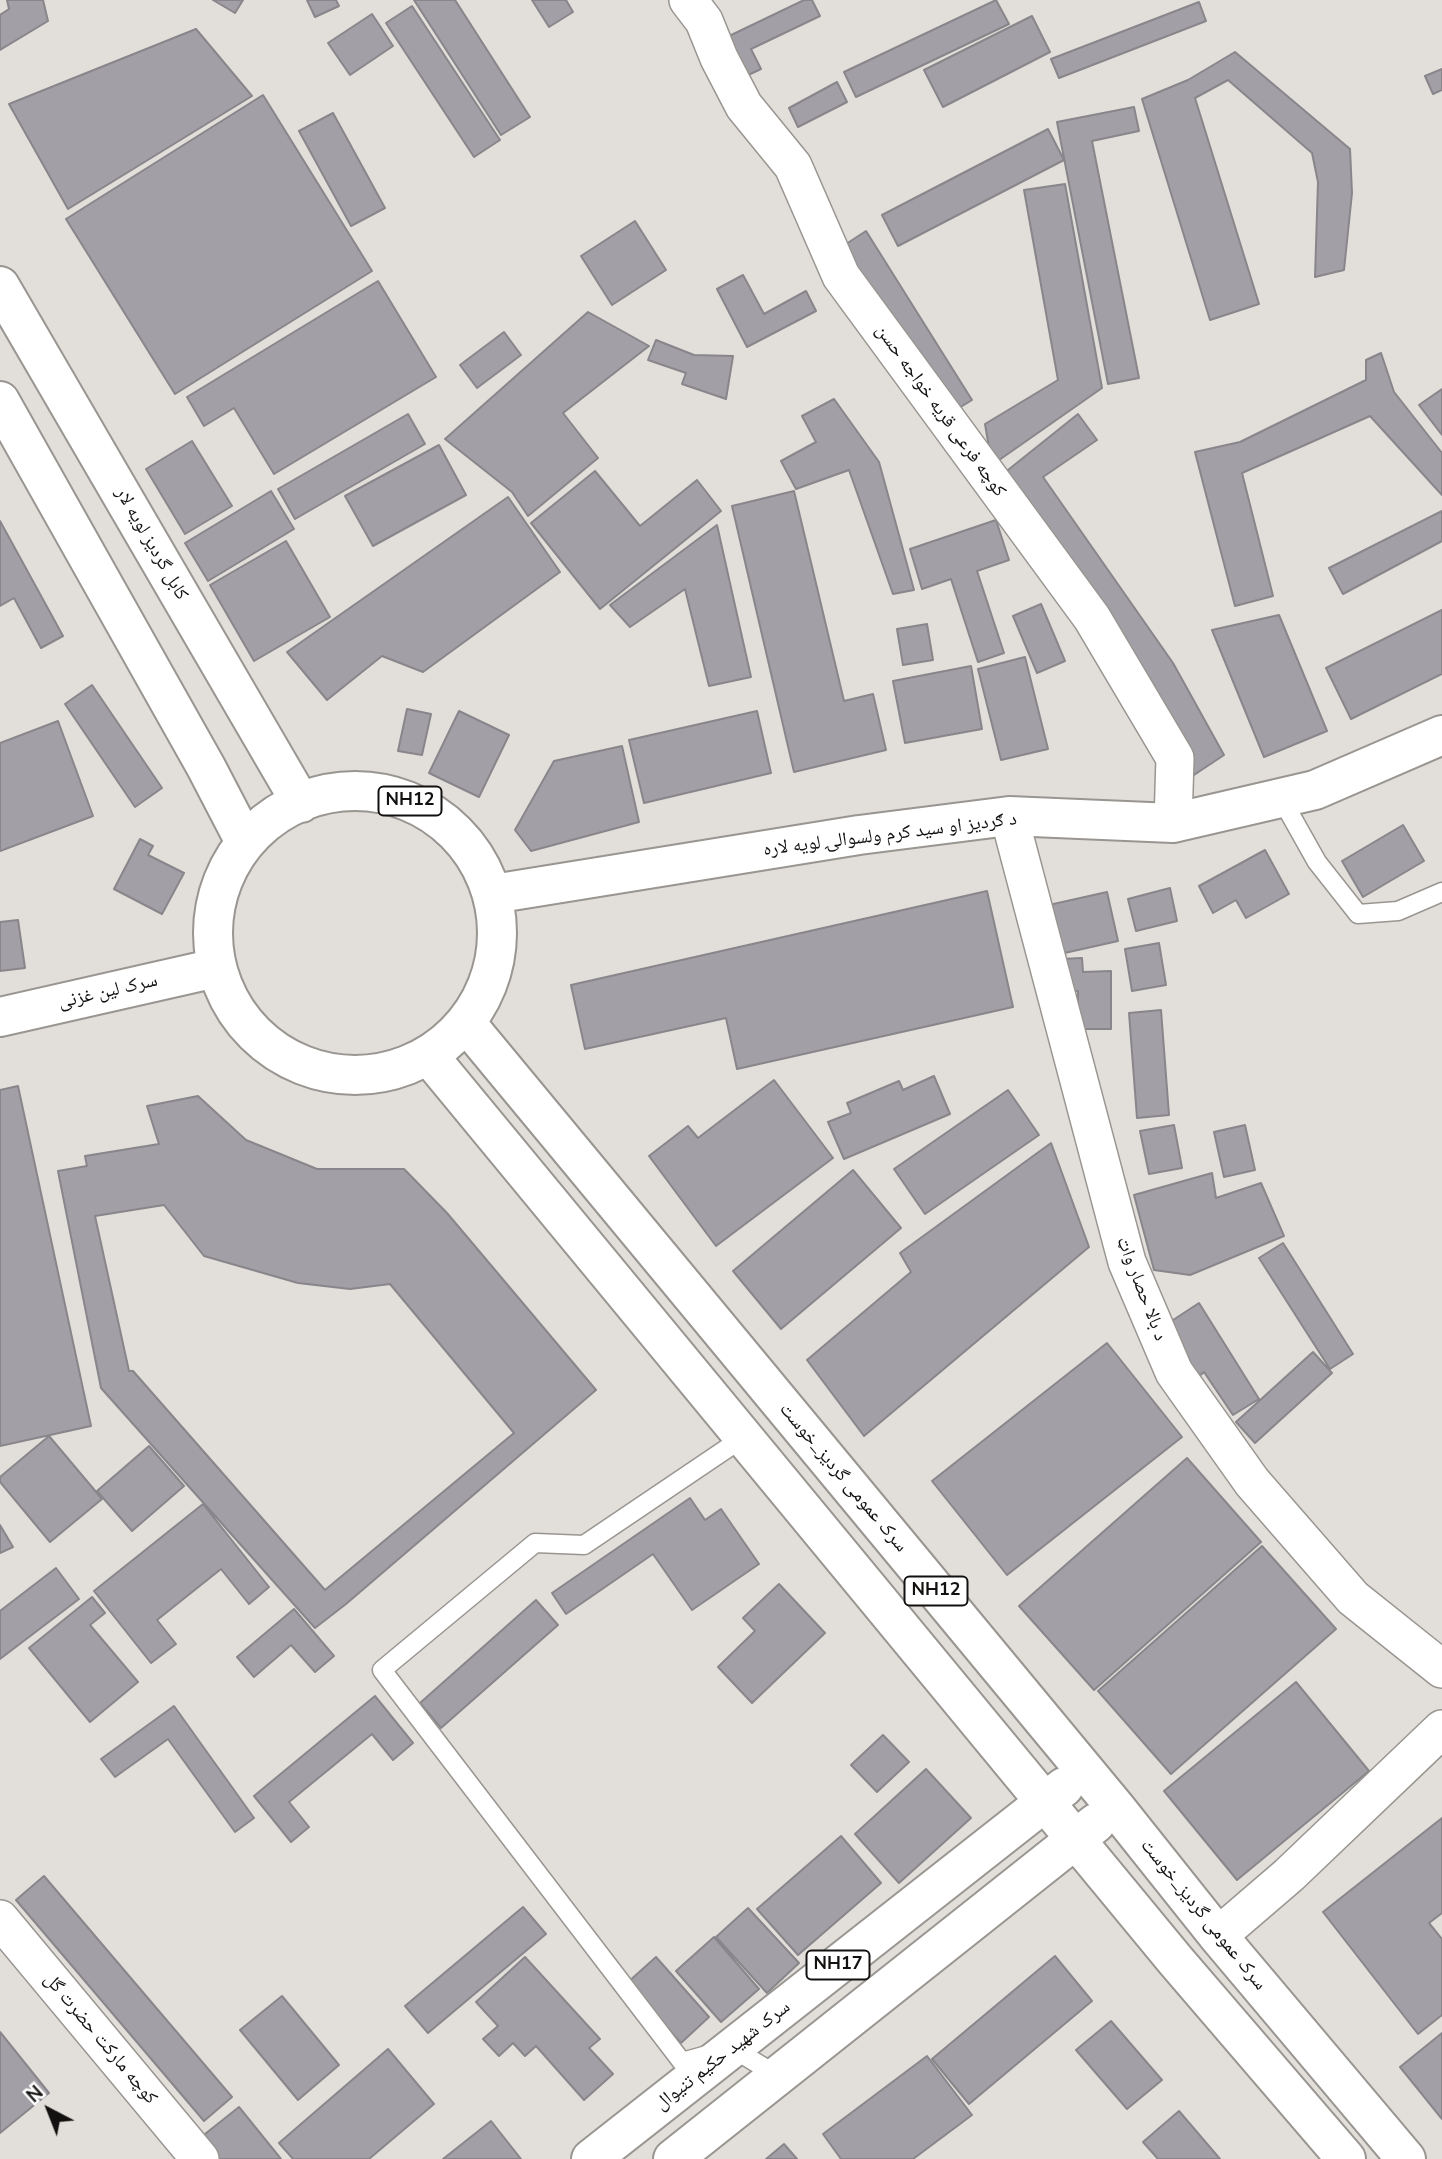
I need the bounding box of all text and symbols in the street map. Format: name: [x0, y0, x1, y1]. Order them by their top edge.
street label: کوچه فرعی قریه خواجه حسن: [870, 320, 1010, 502]
street label: کابل گردیز لویه لار: [109, 483, 193, 605]
road number: NH12: [378, 786, 442, 816]
street label: د ګردیز او سید کرم ولسوالۍ لویه لاره: [762, 808, 1018, 862]
street label: سرک لین غزنی: [56, 970, 160, 1014]
street label: د بالا حصار واټ: [1111, 1234, 1171, 1344]
street label: سرک عمومی گردیز_خوست: [774, 1399, 912, 1557]
road number: NH12: [904, 1576, 968, 1606]
street label: سرک عمومی گردیز_خوست: [1135, 1835, 1271, 1995]
road number: NH17: [806, 1951, 870, 1980]
street label: کوچه مارکت حضرت گل: [38, 1969, 162, 2109]
street label: سرک شهید حکیم تنیوال: [651, 1996, 795, 2116]
north arrow: [14, 2075, 84, 2145]
text: N: [21, 2080, 49, 2109]

